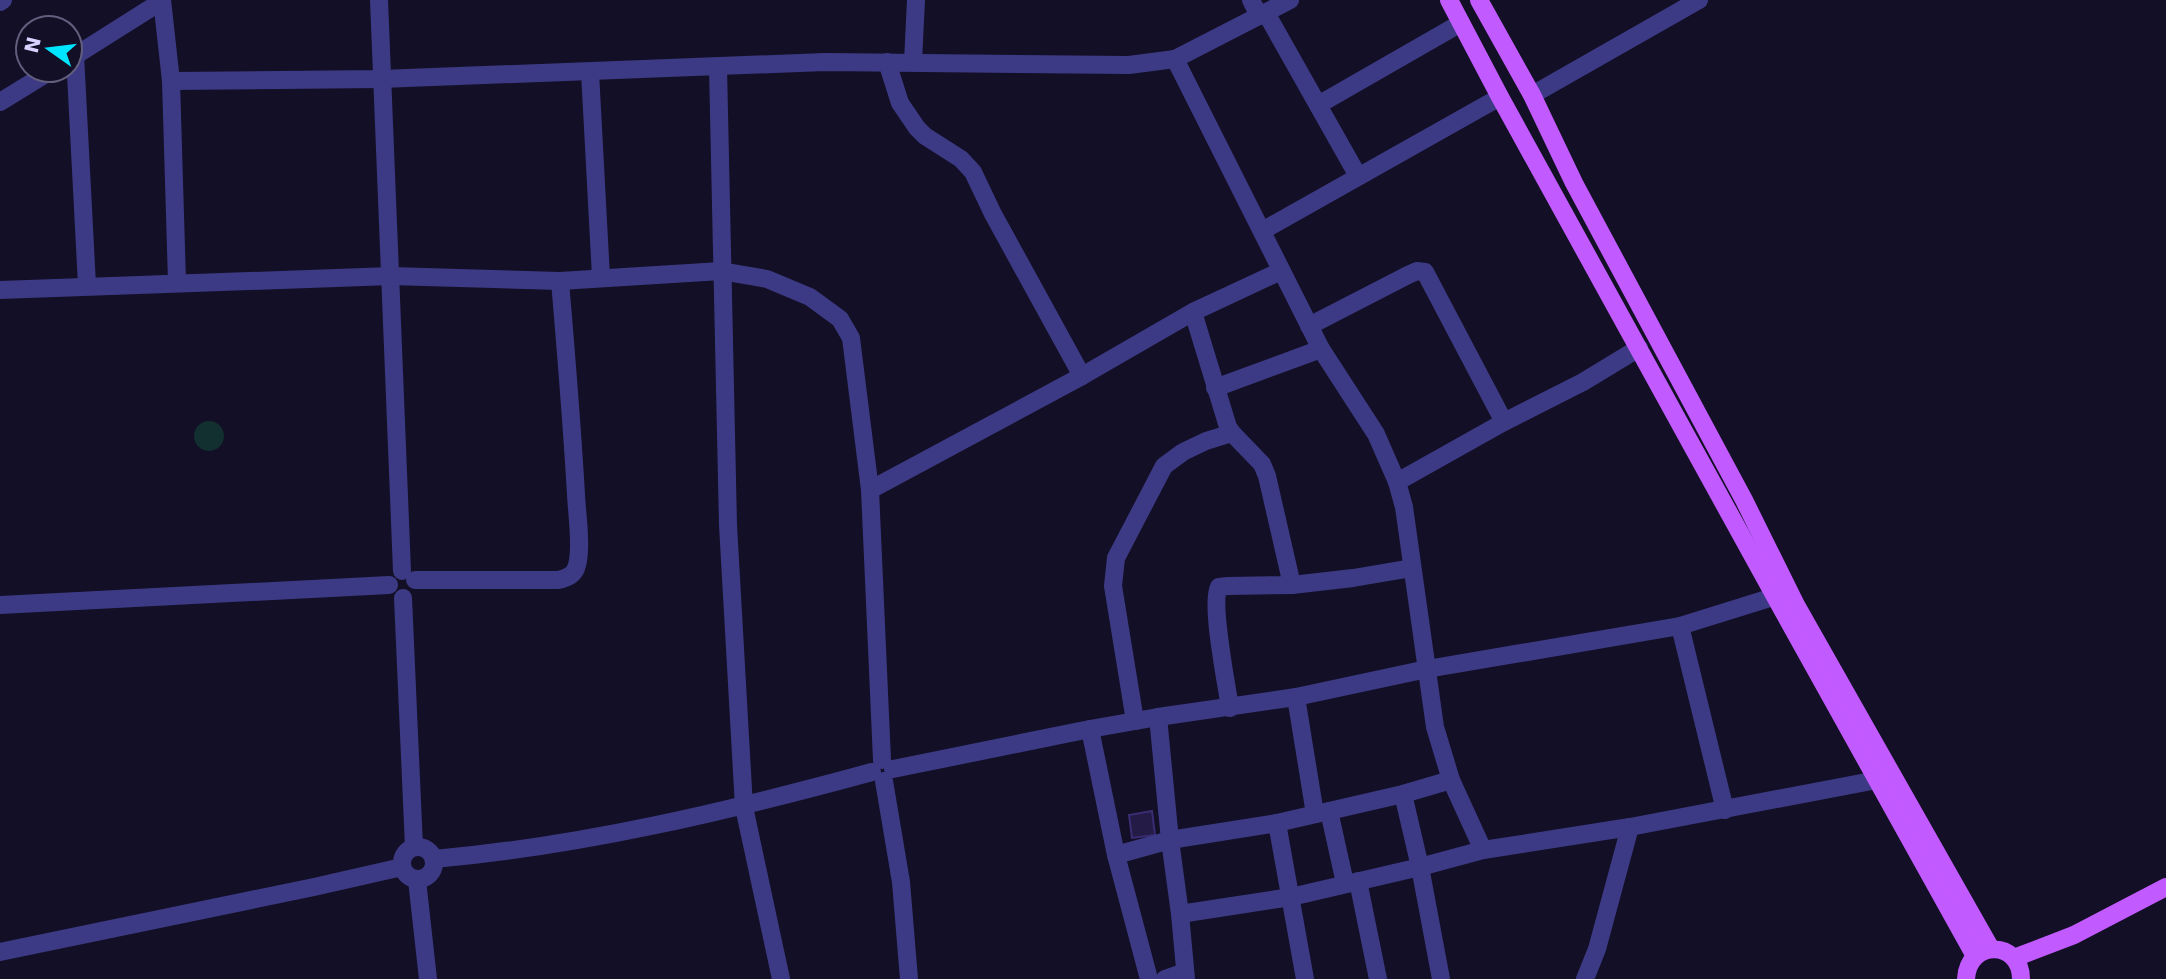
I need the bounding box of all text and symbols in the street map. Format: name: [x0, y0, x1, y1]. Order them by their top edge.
north arrow: [14, 14, 84, 84]
text: N: [20, 35, 45, 55]

